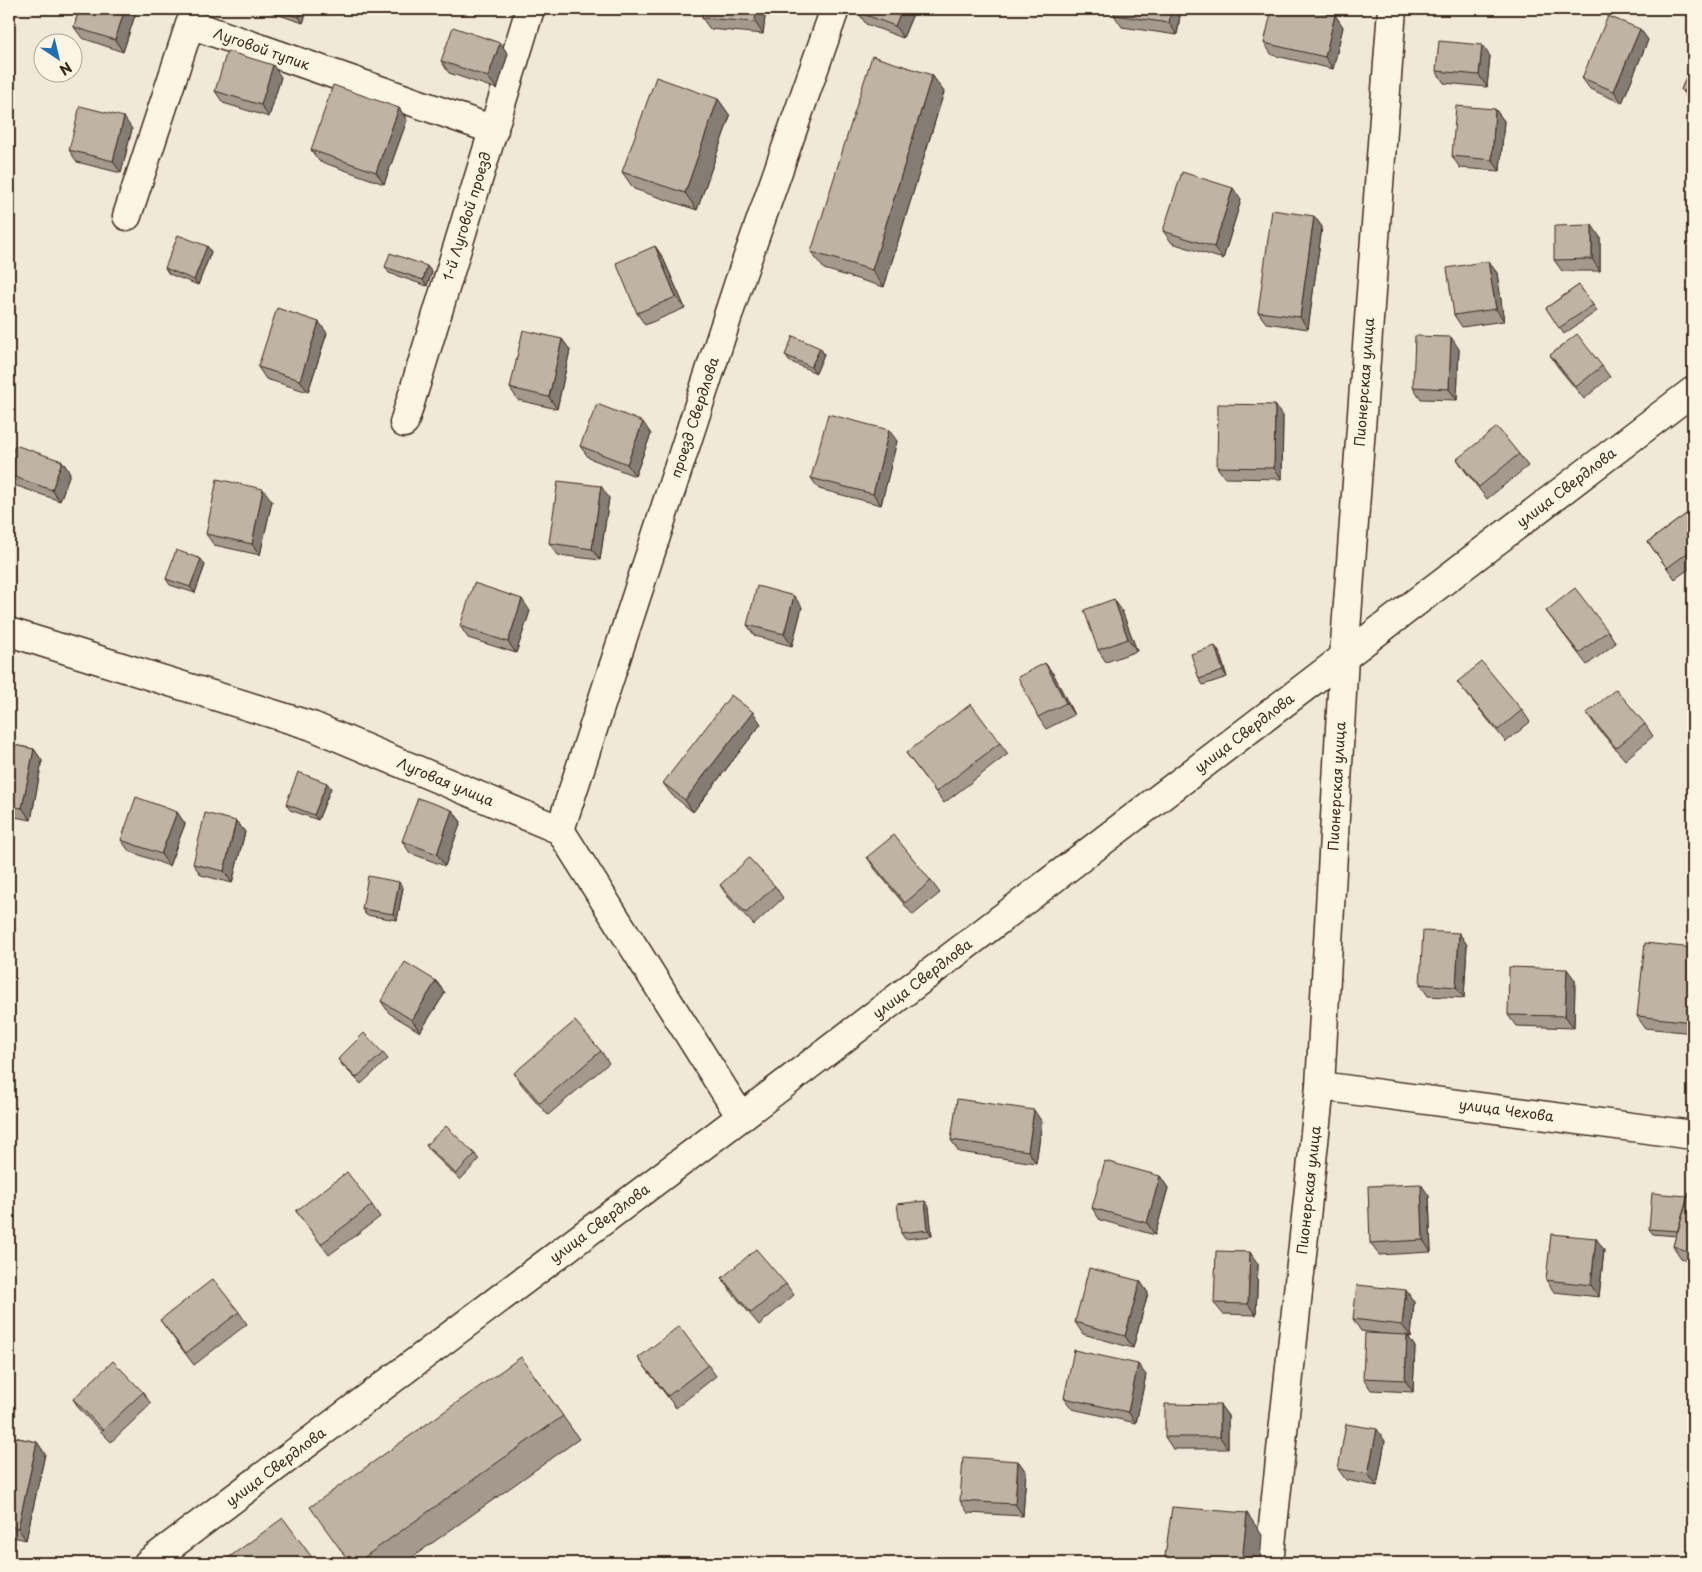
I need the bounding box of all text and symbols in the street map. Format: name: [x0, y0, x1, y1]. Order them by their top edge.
street label: Луговой тупик: [211, 22, 313, 75]
north arrow: [32, 32, 82, 82]
text: N: [55, 57, 76, 81]
street label: 1-й Луговой проезд: [437, 149, 496, 283]
street label: Пионерская улица: [1349, 317, 1379, 447]
street label: проезд Свердлова: [665, 354, 724, 480]
street label: улица Свердлова: [1512, 442, 1621, 532]
street label: улица Свердлова: [1190, 688, 1298, 778]
street label: Пионерская улица: [1322, 721, 1350, 851]
street label: Луговая улица: [394, 752, 497, 811]
street label: улица Свердлова: [868, 933, 976, 1023]
street label: улица Чехова: [1458, 1093, 1555, 1127]
street label: Пионерская улица: [1291, 1125, 1326, 1255]
street label: улица Свердлова: [545, 1178, 654, 1268]
street label: улица Свердлова: [221, 1422, 330, 1511]

